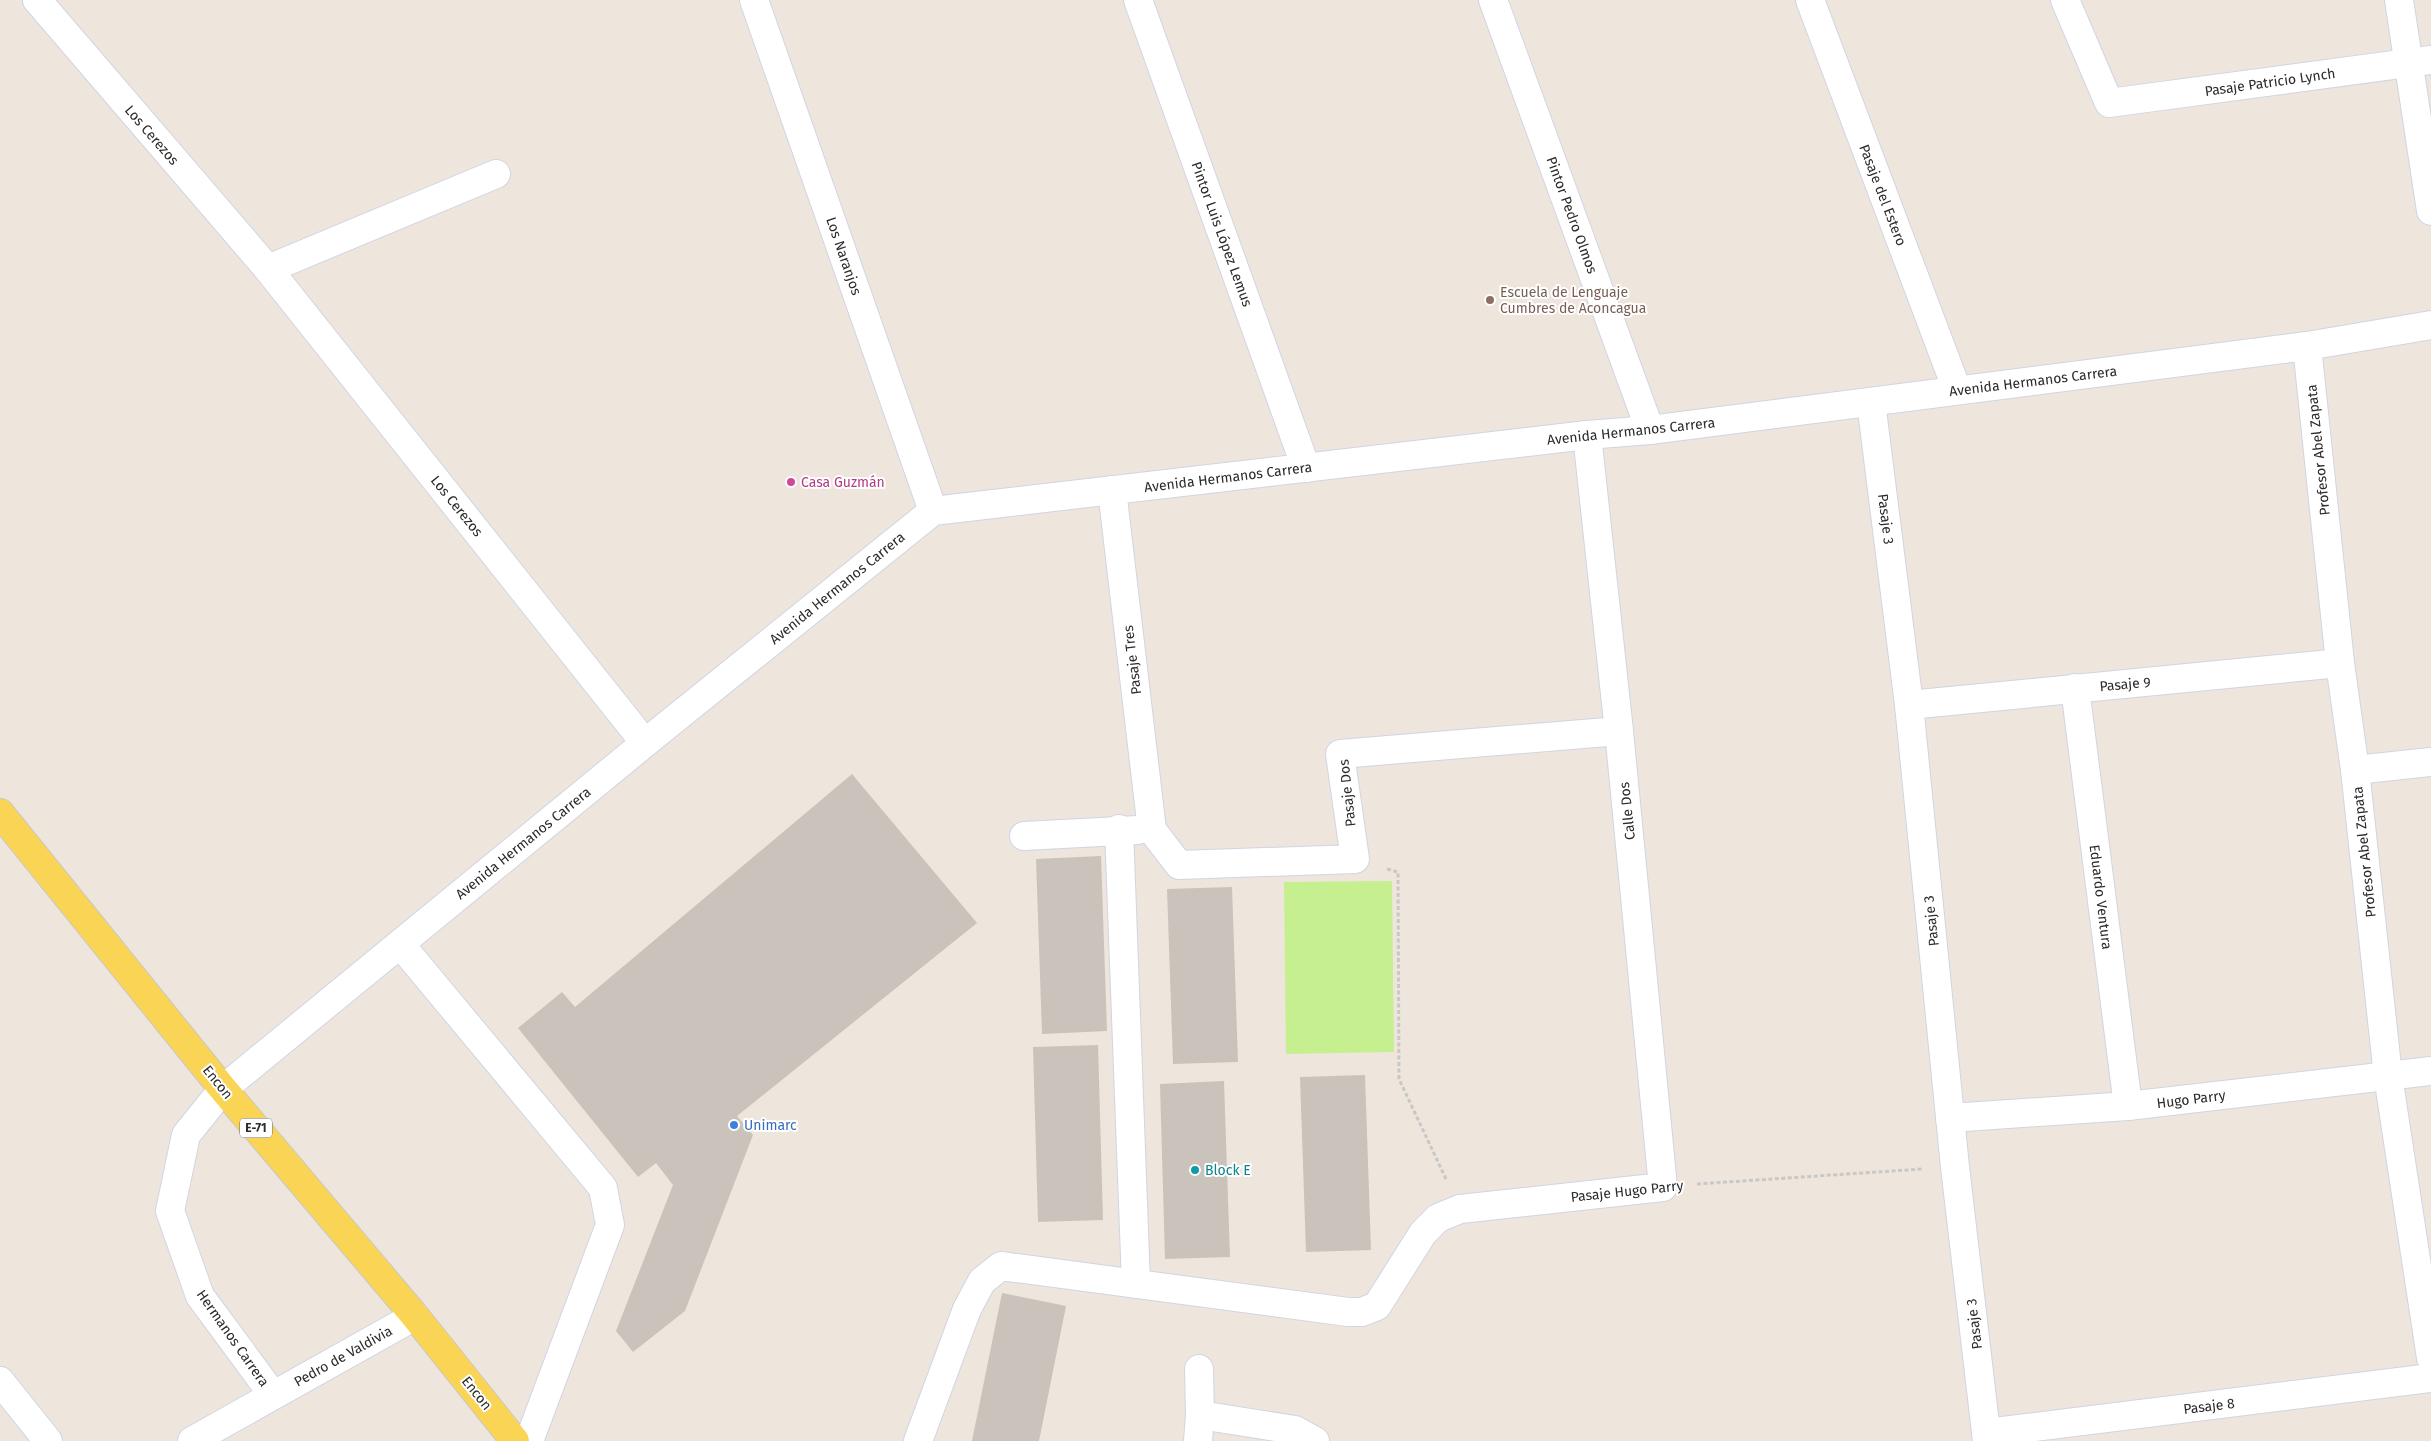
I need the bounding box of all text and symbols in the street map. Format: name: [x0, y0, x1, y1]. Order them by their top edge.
street label: Pasaje Patricio Lynch: [2204, 65, 2337, 100]
street label: Los Cerezos: [121, 102, 182, 169]
street label: Pasaje del Estero: [1855, 142, 1910, 248]
street label: Pintor Pedro Olmos: [1542, 154, 1601, 277]
street label: Pintor Luis López Lemus: [1187, 159, 1256, 309]
street label: Los Naranjos: [822, 215, 865, 298]
place label: Escuela de Lenguaje Cumbres de Aconcagua: [1500, 284, 1646, 317]
marker: Escuela de Lenguaje Cumbres de Aconcagua: [1484, 294, 1496, 306]
street label: Avenida Hermanos Carrera: [1948, 363, 2118, 400]
street label: Profesor Abel Zapata: [2303, 383, 2334, 516]
street label: Avenida Hermanos Carrera: [1546, 414, 1716, 449]
street label: Avenida Hermanos Carrera: [1143, 459, 1313, 496]
street label: Los Cerezos: [427, 472, 487, 541]
place label: Casa Guzmán: [801, 474, 885, 491]
marker: Casa Guzmán: [785, 476, 797, 488]
street label: Pasaje 3: [1874, 493, 1897, 545]
street label: Avenida Hermanos Carrera: [766, 529, 908, 648]
street label: Pasaje Tres: [1120, 624, 1145, 696]
street label: Pasaje 9: [2099, 674, 2151, 695]
street label: Pasaje Dos: [1335, 758, 1359, 828]
street label: Calle Dos: [1616, 781, 1639, 841]
street label: Avenida Hermanos Carrera: [452, 784, 594, 903]
street label: Profesor Abel Zapata: [2349, 785, 2380, 918]
street label: Eduardo Ventura: [2086, 844, 2115, 951]
street label: Pasaje 3: [1920, 895, 1943, 947]
street label: Encon: [199, 1062, 236, 1103]
street label: Hugo Parry: [2156, 1087, 2227, 1112]
place label: Unimarc: [744, 1117, 797, 1134]
road number: E-71: [240, 1118, 272, 1138]
marker: Unimarc: [728, 1119, 740, 1131]
place label: Block E: [1205, 1162, 1251, 1179]
marker: Block E: [1189, 1164, 1201, 1176]
street label: Pasaje Hugo Parry: [1570, 1177, 1684, 1206]
street label: Hermanos Carrera: [193, 1286, 272, 1390]
street label: Pasaje 3: [1963, 1298, 1986, 1350]
street label: Pedro de Valdivia: [291, 1322, 395, 1390]
street label: Encon: [458, 1373, 495, 1414]
street label: Pasaje 8: [2182, 1395, 2236, 1418]

